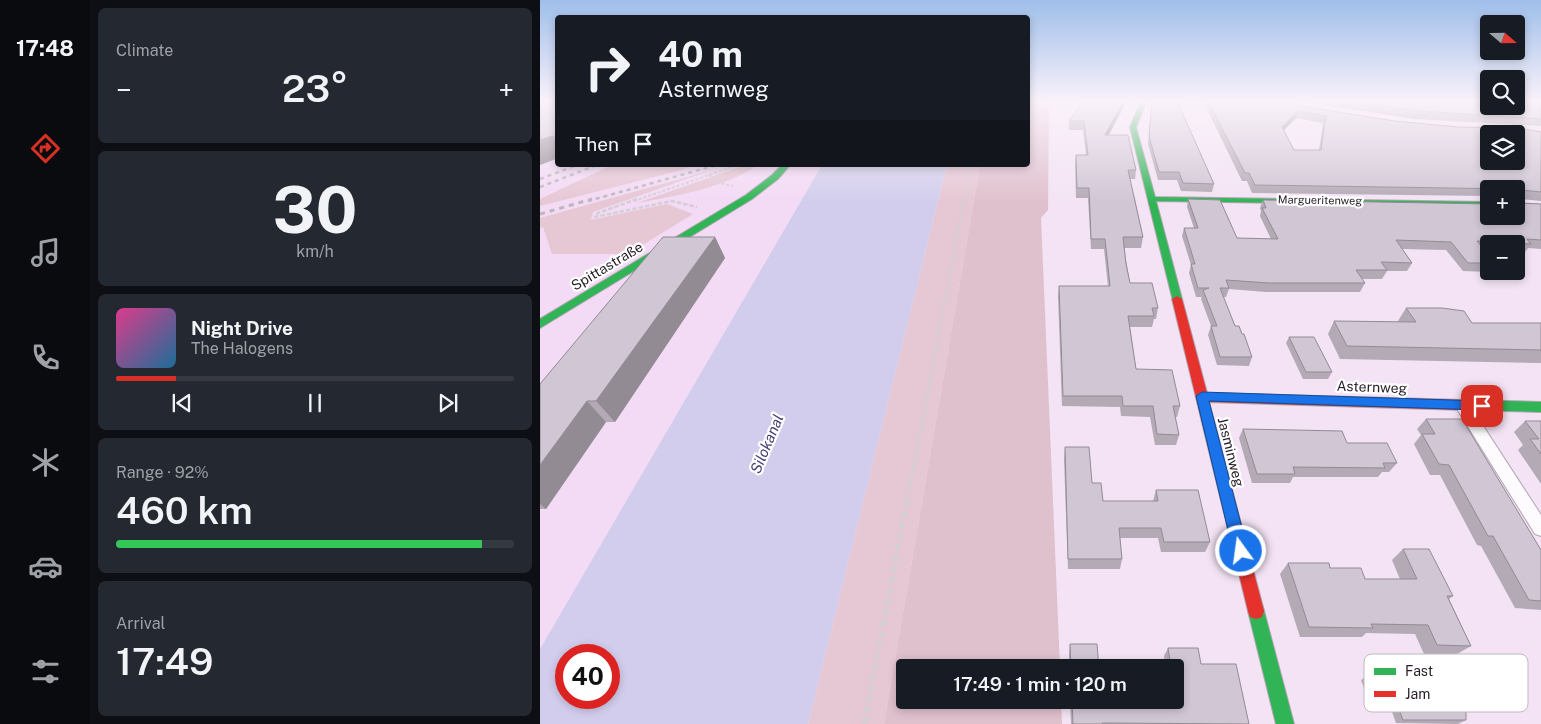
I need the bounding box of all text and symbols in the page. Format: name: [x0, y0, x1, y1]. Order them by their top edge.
north arrow: [1480, 15, 1525, 60]
map controls: [1480, 15, 1525, 280]
text: 40 m: [658, 34, 743, 75]
text: 17:48: [16, 35, 74, 61]
icon: right: [575, 35, 640, 100]
text: Climate: [116, 41, 173, 60]
text: 23°: [282, 66, 348, 111]
button: search: [1480, 70, 1525, 115]
text: −: [116, 73, 132, 106]
text: +: [498, 73, 514, 106]
text: Asternweg: [658, 76, 769, 102]
button: layers: [1480, 125, 1525, 170]
icon: arrive: [629, 130, 657, 158]
icon: directions: [28, 131, 63, 166]
text: Then: [575, 133, 619, 155]
text: 30: [273, 171, 357, 248]
button: +: [1480, 180, 1525, 225]
street label: Margueritenweg: [1278, 193, 1362, 207]
icon: music: [28, 235, 63, 270]
button: −: [1480, 235, 1525, 280]
street label: Spittastraße: [568, 238, 646, 294]
text: km/h: [296, 242, 334, 261]
text: Night Drive: [191, 317, 293, 339]
text: The Halogens: [191, 339, 293, 358]
icon: phone: [28, 340, 63, 375]
street label: Asternweg: [1336, 378, 1408, 396]
pin: [1461, 385, 1503, 427]
icon: previous: [168, 389, 196, 417]
icon: pause: [301, 389, 329, 417]
icon: next: [434, 389, 462, 417]
icon: arrive: [1468, 392, 1496, 420]
water label: Silokanal: [746, 412, 787, 476]
street label: Jasminweg: [1215, 416, 1247, 489]
icon: climate: [28, 445, 63, 480]
text: Range · 92%: [116, 463, 209, 482]
text: 460 km: [116, 488, 253, 533]
position arrow: [1214, 524, 1266, 576]
icon: car: [28, 549, 63, 584]
text: Arrival: [116, 614, 165, 633]
text: 17:49: [116, 639, 213, 684]
speed limit sign: 40: [555, 644, 620, 709]
icon: filters: [28, 654, 63, 689]
legend: [1364, 654, 1528, 712]
text: Fast: [1405, 663, 1433, 679]
text: 17:49 · 1 min · 120 m: [953, 673, 1127, 695]
text: Jam: [1405, 686, 1430, 702]

